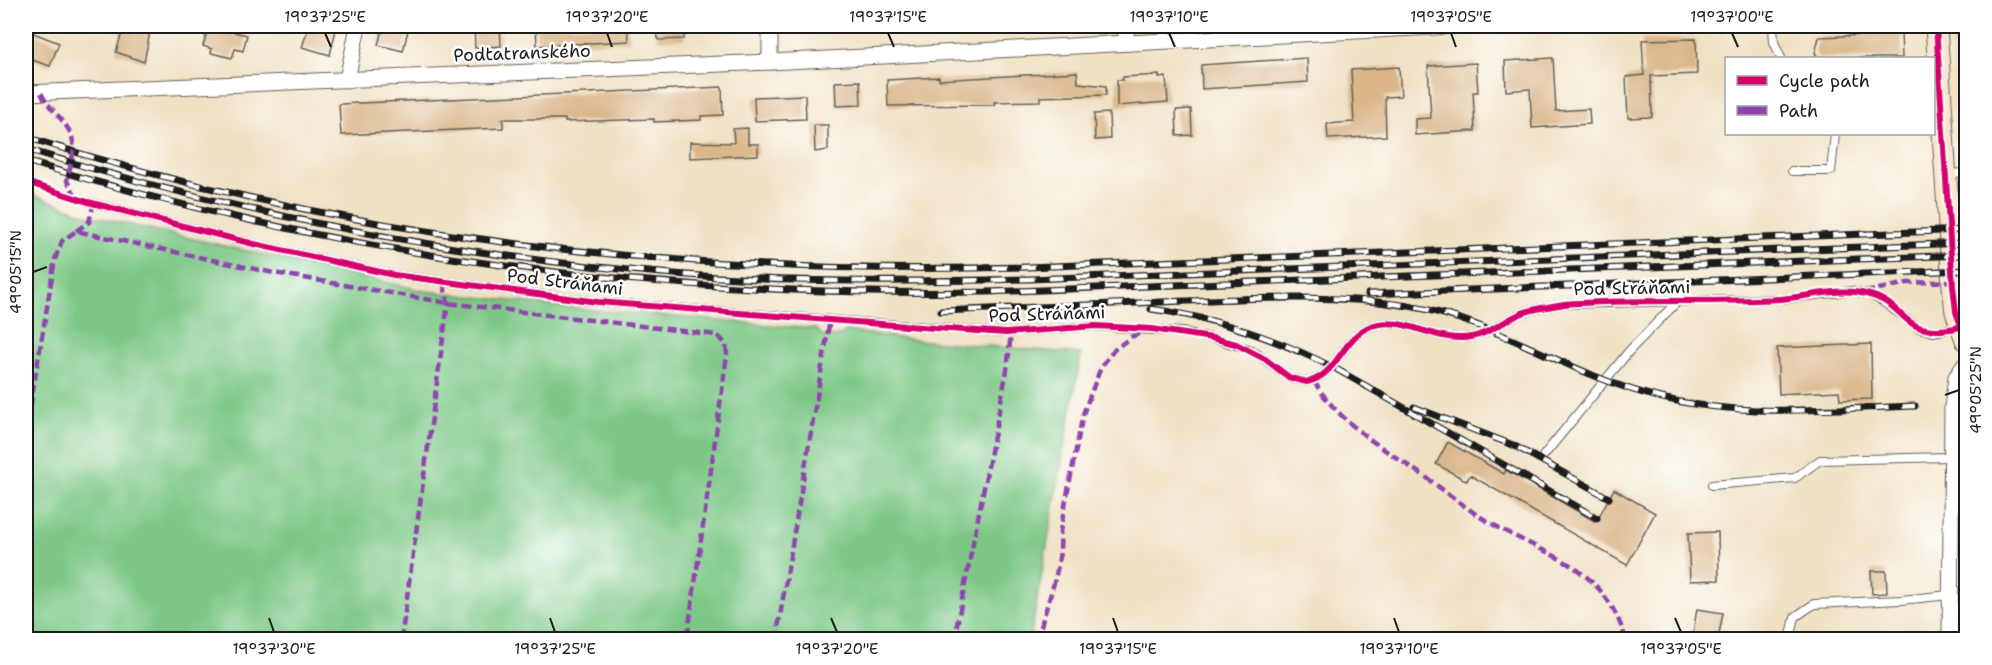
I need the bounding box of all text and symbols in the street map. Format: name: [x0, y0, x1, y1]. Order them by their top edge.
text: 19°37'25"E: [284, 7, 366, 27]
text: 19°37'20"E: [566, 7, 648, 27]
text: 19°37'15"E: [849, 7, 927, 27]
text: 19°37'10"E: [1129, 7, 1209, 27]
text: 19°37'05"E: [1410, 7, 1492, 27]
text: 19°37'00"E: [1690, 7, 1774, 27]
street label: Podtatranského: [453, 39, 591, 67]
legend: [1725, 57, 1935, 135]
text: Cycle path: [1779, 69, 1870, 93]
text: Path: [1779, 99, 1818, 123]
text: 49°05'15"N: [6, 230, 26, 314]
street label: Pod Stráňami: [505, 263, 625, 301]
street label: Pod Stráňami: [1573, 275, 1691, 301]
street label: Pod Stráňami: [988, 300, 1106, 328]
text: 49°05'25"N: [1966, 346, 1986, 434]
text: 19°37'30"E: [232, 639, 316, 659]
text: 19°37'25"E: [514, 639, 596, 659]
text: 19°37'20"E: [796, 639, 878, 659]
text: 19°37'15"E: [1079, 639, 1157, 659]
text: 19°37'10"E: [1359, 639, 1439, 659]
text: 19°37'05"E: [1640, 639, 1722, 659]

